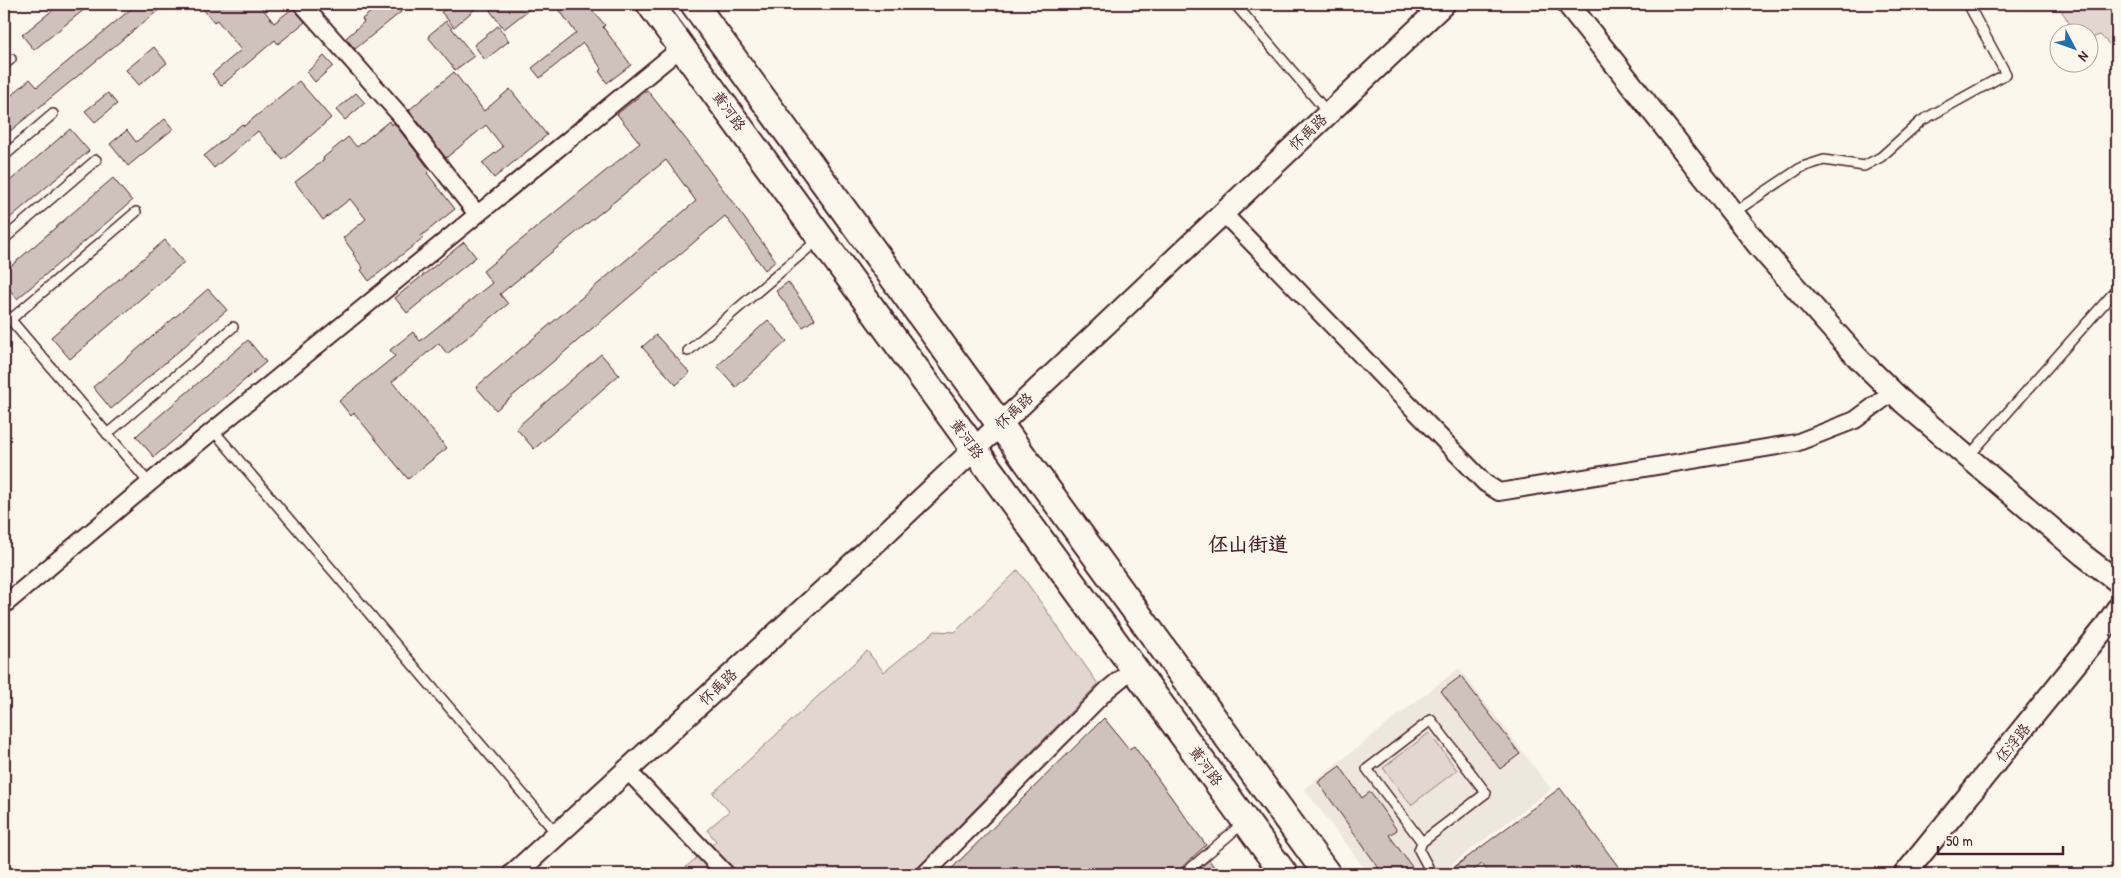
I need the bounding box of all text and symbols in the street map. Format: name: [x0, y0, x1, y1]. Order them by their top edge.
north arrow: [2048, 22, 2098, 72]
text: N: [2074, 48, 2094, 66]
street label: 黄河路: [708, 86, 751, 135]
street label: 怀禹路: [1284, 109, 1331, 155]
street label: 怀禹路: [990, 388, 1037, 434]
street label: 黄河路: [946, 414, 989, 463]
district label: 伾山街道: [1208, 530, 1288, 557]
street label: 怀禹路: [694, 664, 741, 710]
street label: 伾浮路: [1990, 719, 2035, 767]
street label: 黄河路: [1185, 741, 1228, 790]
scale bar: [1938, 823, 2064, 855]
text: 50 m: [1946, 830, 1973, 851]

